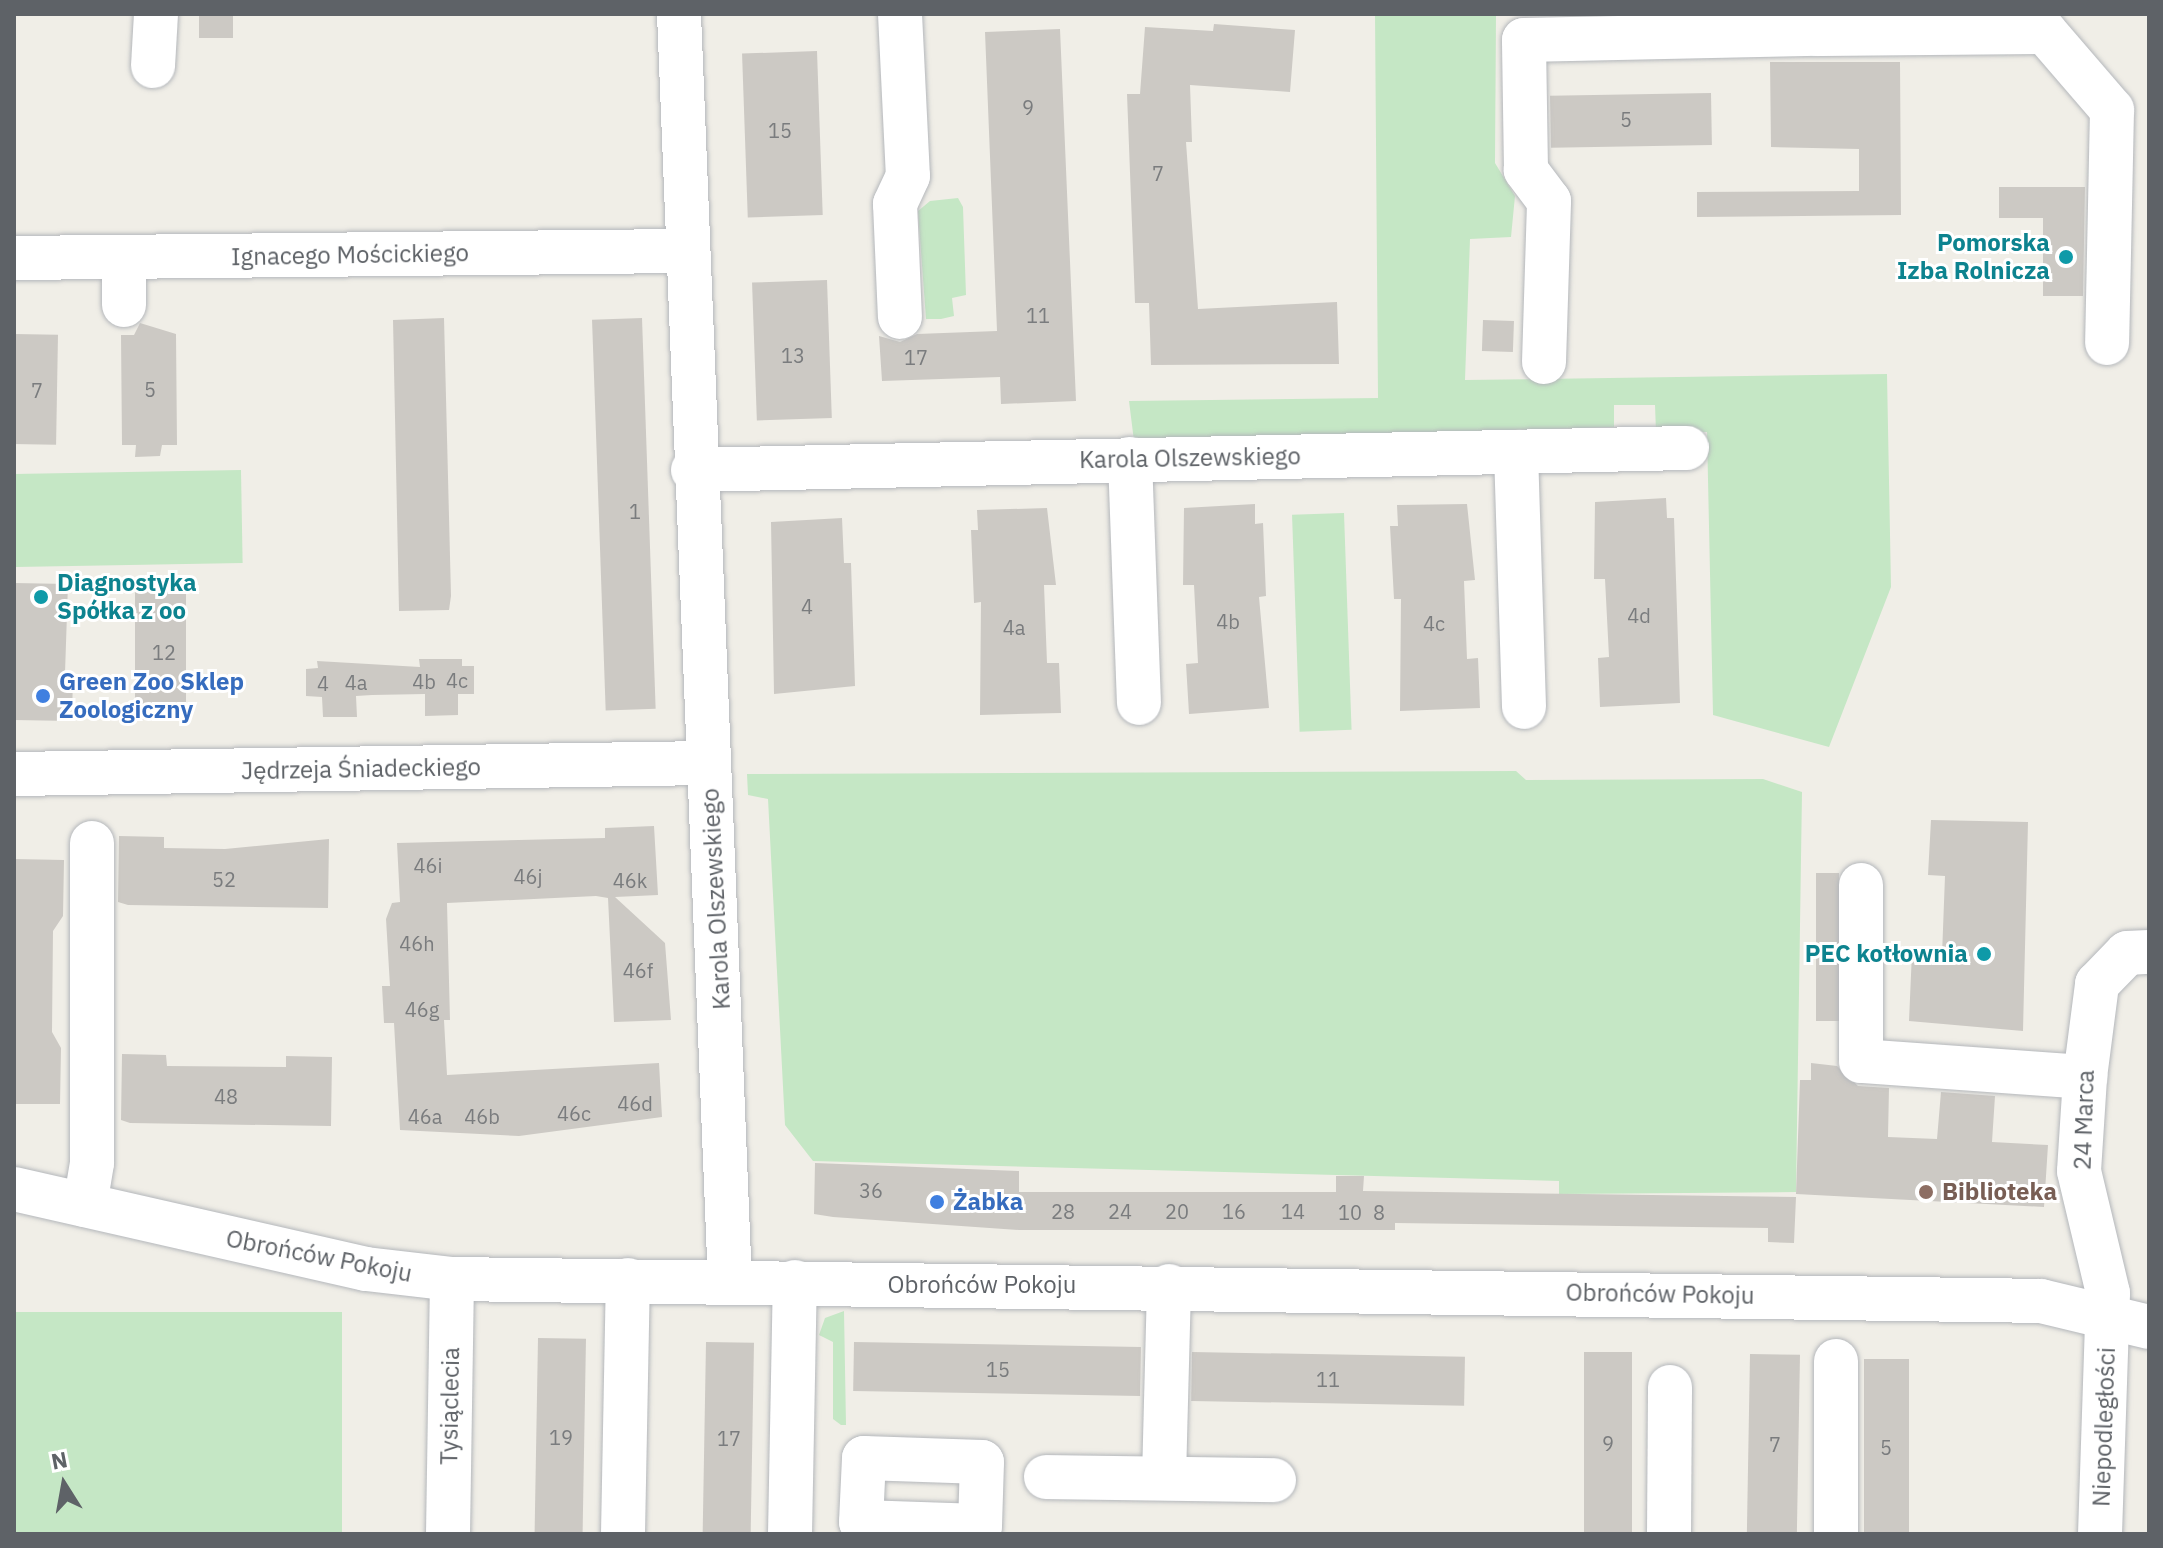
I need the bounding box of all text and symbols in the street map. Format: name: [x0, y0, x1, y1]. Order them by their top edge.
house number: 9: [1022, 95, 1034, 119]
house number: 5: [1620, 107, 1632, 131]
house number: 15: [768, 118, 792, 142]
house number: 7: [1152, 161, 1164, 185]
place label: Pomorska Izba Rolnicza: [1897, 229, 2050, 285]
street label: Ignacego Mościckiego: [231, 239, 469, 271]
marker: Pomorska Izba Rolnicza: [2057, 248, 2075, 266]
house number: 11: [1026, 303, 1050, 327]
house number: 13: [781, 343, 805, 367]
house number: 17: [904, 345, 928, 369]
house number: 5: [144, 377, 156, 401]
house number: 7: [31, 378, 43, 402]
street label: Karola Olszewskiego: [1079, 442, 1301, 474]
house number: 1: [629, 499, 641, 523]
place label: Diagnostyka Spółka z oo: [57, 569, 197, 625]
marker: Diagnostyka Spółka z oo: [32, 588, 50, 606]
house number: 4: [801, 594, 813, 618]
house number: 4d: [1627, 603, 1651, 627]
house number: 4b: [1216, 609, 1240, 633]
house number: 4c: [1423, 611, 1445, 635]
house number: 4a: [1003, 615, 1025, 639]
house number: 12: [152, 640, 176, 664]
place label: Green Zoo Sklep Zoologiczny: [59, 668, 244, 724]
house number: 4c: [446, 668, 468, 692]
house number: 4b: [412, 669, 436, 693]
house number: 4a: [345, 670, 367, 694]
house number: 4: [317, 671, 329, 695]
marker: Green Zoo Sklep Zoologiczny: [34, 687, 52, 705]
street label: Jędrzeja Śniadeckiego: [241, 753, 481, 785]
street label: Karola Olszewskiego: [696, 788, 736, 1010]
house number: 46i: [414, 853, 442, 877]
house number: 46j: [514, 864, 542, 888]
house number: 52: [212, 867, 236, 891]
house number: 46k: [613, 868, 647, 892]
house number: 46h: [399, 931, 435, 955]
place label: PEC kotłownia: [1805, 940, 1968, 968]
marker: PEC kotłownia: [1975, 945, 1993, 963]
house number: 46f: [623, 958, 653, 982]
house number: 46g: [405, 997, 439, 1021]
street label: 24 Marca: [2068, 1069, 2100, 1171]
house number: 48: [214, 1084, 238, 1108]
house number: 46d: [617, 1091, 653, 1115]
house number: 46c: [557, 1101, 591, 1125]
house number: 46a: [408, 1104, 442, 1128]
house number: 46b: [464, 1104, 500, 1128]
house number: 36: [859, 1178, 883, 1202]
place label: Biblioteka: [1942, 1178, 2057, 1206]
marker: Biblioteka: [1917, 1183, 1935, 1201]
place label: Żabka: [953, 1188, 1023, 1216]
marker: Żabka: [928, 1193, 946, 1211]
house number: 28: [1051, 1199, 1075, 1223]
house number: 24: [1108, 1199, 1132, 1223]
house number: 20: [1165, 1199, 1189, 1223]
house number: 16: [1222, 1199, 1246, 1223]
house number: 14: [1281, 1199, 1305, 1223]
house number: 10: [1338, 1200, 1362, 1224]
house number: 8: [1373, 1200, 1385, 1224]
street label: Obrońców Pokoju: [224, 1224, 414, 1288]
street label: Obrońców Pokoju: [888, 1271, 1076, 1299]
street label: Obrońców Pokoju: [1565, 1278, 1755, 1310]
street label: Tysiąclecia: [435, 1347, 465, 1465]
street label: Niepodległości: [2087, 1347, 2121, 1507]
house number: 15: [986, 1357, 1010, 1381]
house number: 11: [1316, 1367, 1340, 1391]
house number: 19: [549, 1425, 573, 1449]
house number: 17: [717, 1426, 741, 1450]
house number: 9: [1602, 1431, 1614, 1455]
house number: 7: [1769, 1432, 1781, 1456]
house number: 5: [1880, 1435, 1892, 1459]
north arrow: [24, 1444, 104, 1524]
text: N: [49, 1444, 70, 1476]

